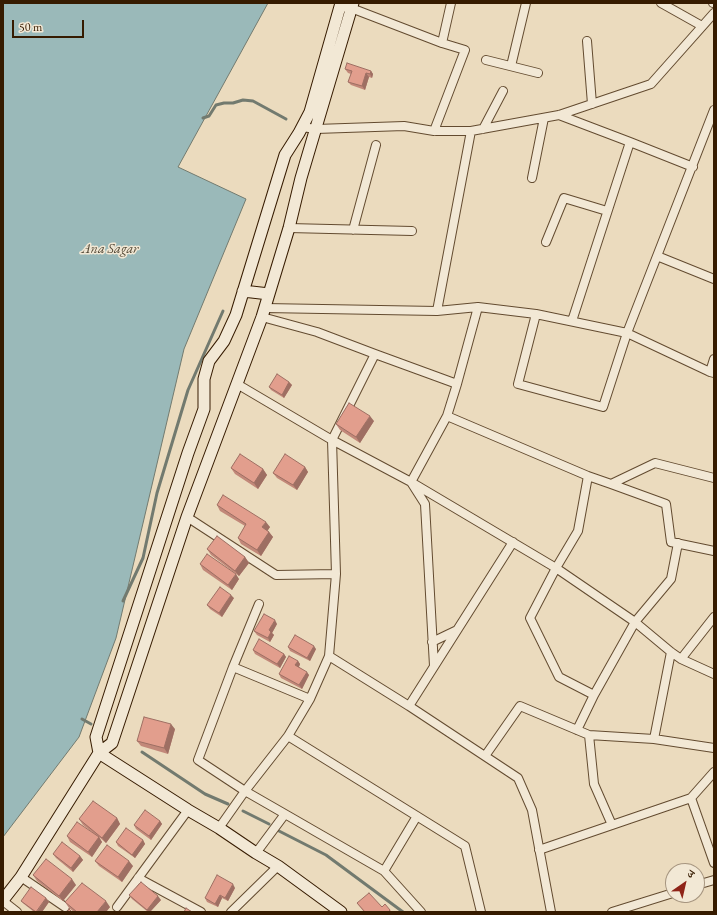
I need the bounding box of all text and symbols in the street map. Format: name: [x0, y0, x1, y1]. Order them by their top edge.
scale bar: [14, 12, 86, 38]
text: 50 m: [19, 19, 42, 35]
water label: Ana Sagar: [82, 241, 138, 257]
north arrow: [665, 863, 705, 903]
text: उ: [685, 867, 697, 881]

